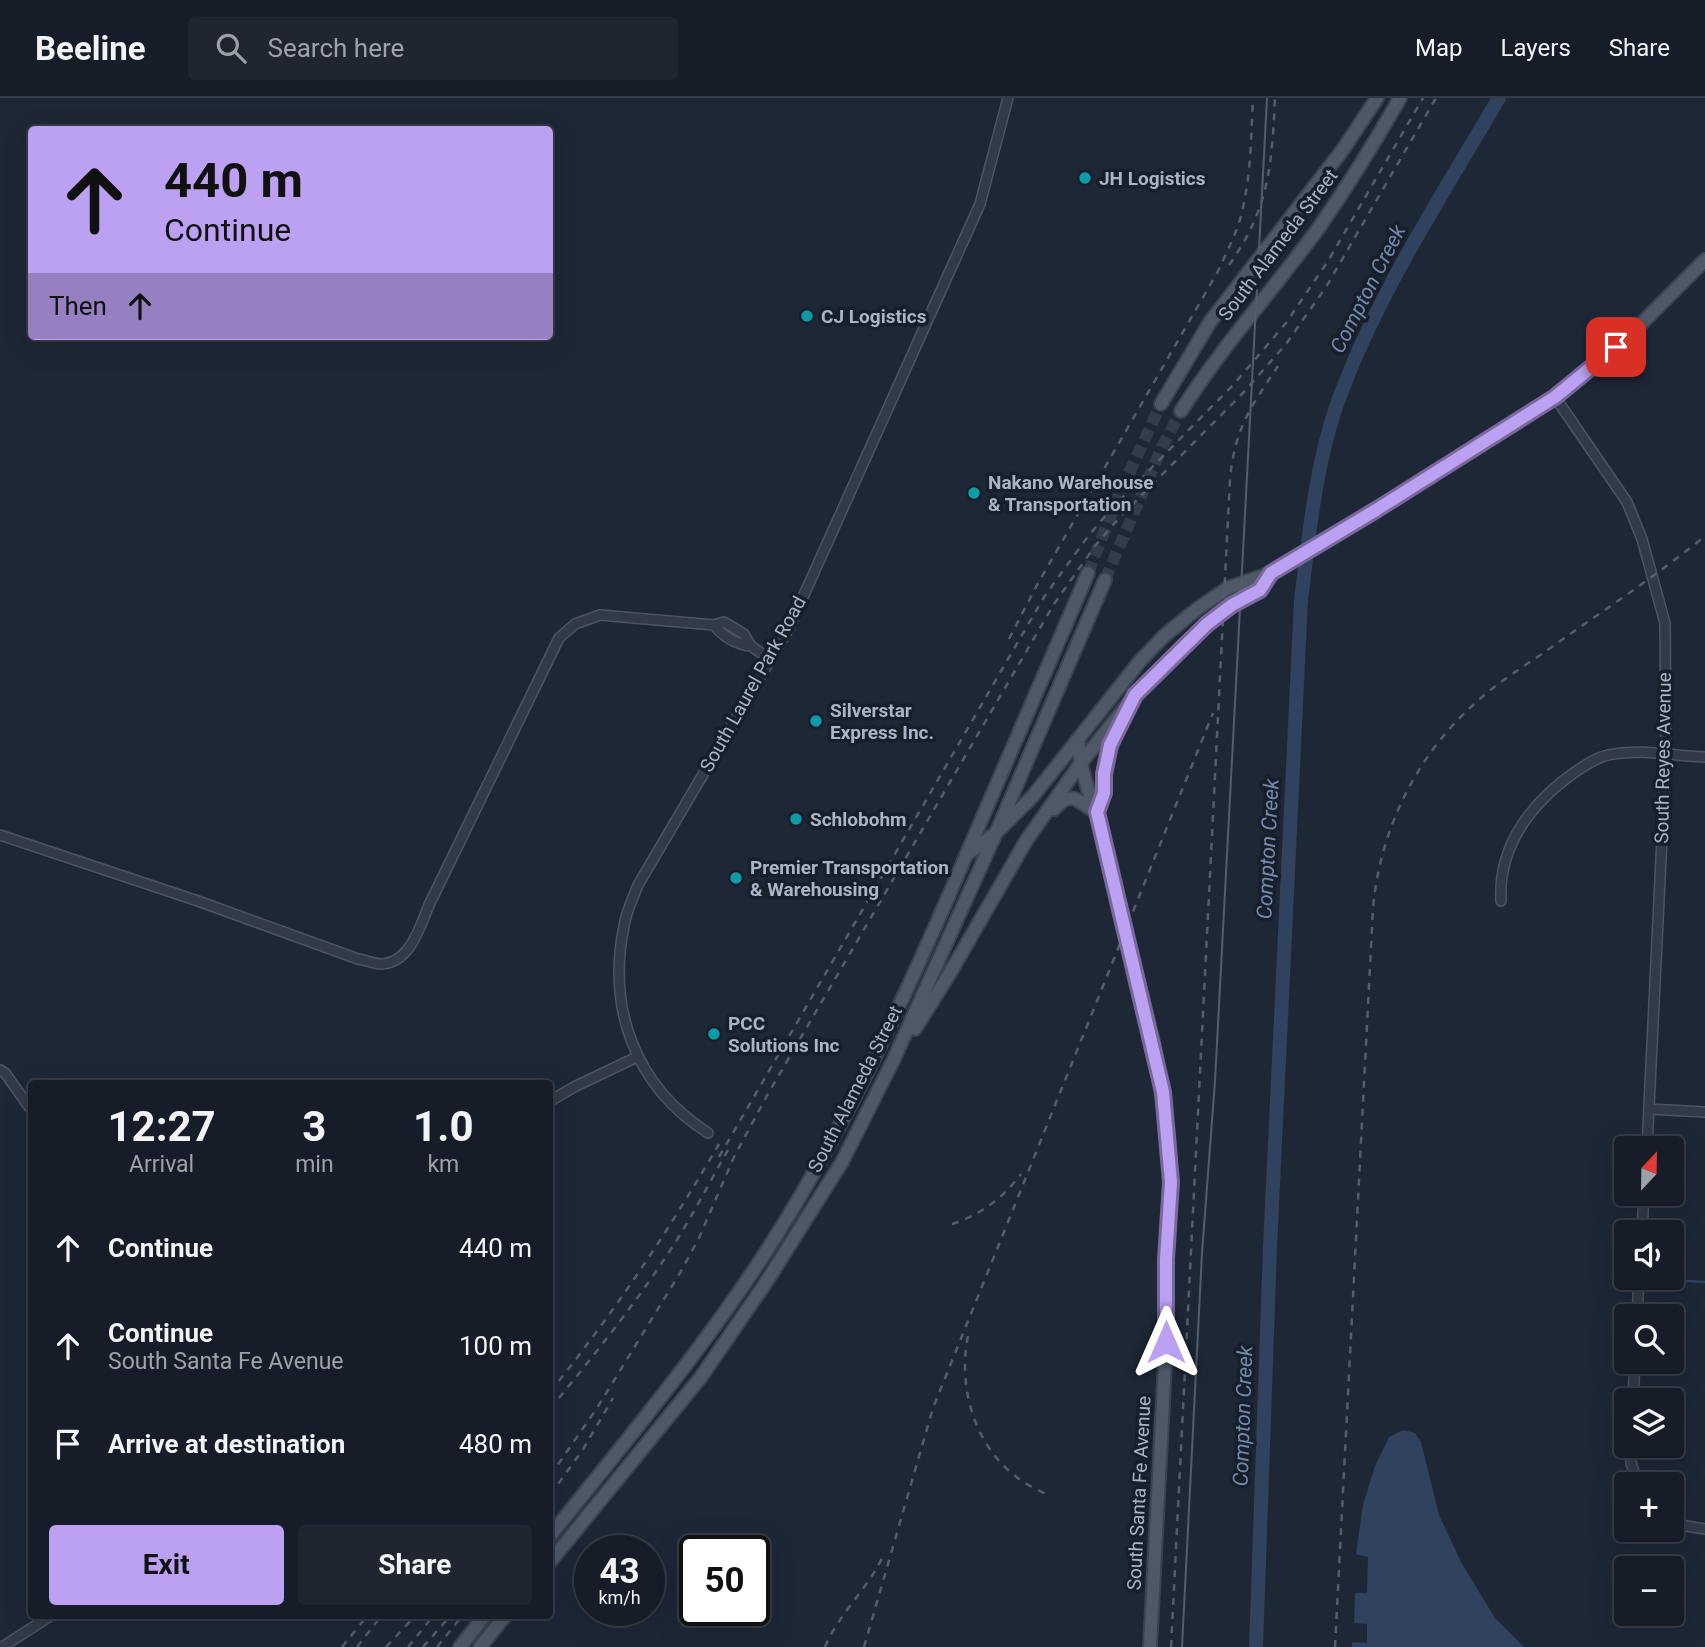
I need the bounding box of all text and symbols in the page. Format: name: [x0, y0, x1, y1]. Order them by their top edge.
search box: [188, 17, 678, 80]
text: Beeline: [35, 29, 146, 68]
icon: search: [212, 29, 250, 67]
text: Search here: [268, 33, 404, 63]
text: Map: [1415, 34, 1463, 62]
text: Layers: [1501, 34, 1571, 62]
text: Share: [1609, 34, 1670, 62]
text: 440 m: [164, 152, 303, 209]
icon: ahead: [49, 154, 140, 245]
street label: South Alameda Street: [1213, 165, 1343, 325]
place label: JH Logistics: [1099, 167, 1206, 190]
marker: JH Logistics: [1077, 170, 1093, 186]
text: Continue: [164, 211, 291, 249]
water label: Compton Creek: [1325, 220, 1411, 357]
icon: ahead: [121, 287, 159, 325]
text: Then: [49, 291, 107, 321]
place label: CJ Logistics: [821, 305, 927, 328]
marker: CJ Logistics: [799, 308, 815, 324]
pin: [1586, 317, 1646, 377]
icon: arrive: [1597, 328, 1635, 366]
place label: Nakano Warehouse & Transportation: [988, 471, 1154, 516]
marker: Nakano Warehouse & Transportation: [966, 485, 982, 501]
street label: South Laurel Park Road: [695, 592, 811, 776]
street label: South Reyes Avenue: [1650, 672, 1676, 844]
place label: Silverstar Express Inc.: [830, 699, 934, 744]
marker: Silverstar Express Inc.: [808, 713, 824, 729]
water label: Compton Creek: [1252, 778, 1284, 920]
place label: Schlobohm: [810, 808, 907, 831]
marker: Schlobohm: [788, 811, 804, 827]
place label: Premier Transportation & Warehousing: [750, 856, 949, 901]
marker: Premier Transportation & Warehousing: [728, 870, 744, 886]
street label: South Alameda Street: [803, 1002, 907, 1176]
place label: PCC Solutions Inc: [728, 1012, 840, 1057]
marker: PCC Solutions Inc: [706, 1026, 722, 1042]
text: 12:27: [107, 1102, 216, 1151]
text: 3: [302, 1102, 326, 1151]
text: 1.0: [413, 1102, 473, 1151]
north arrow: [1614, 1136, 1684, 1206]
map controls: [1614, 1136, 1684, 1626]
text: Arrival: [129, 1151, 194, 1178]
text: min: [295, 1151, 334, 1178]
text: km: [427, 1151, 459, 1178]
button: sound: [1614, 1220, 1684, 1290]
icon: ahead: [49, 1229, 87, 1267]
text: Continue: [108, 1233, 213, 1263]
text: 440 m: [459, 1233, 532, 1263]
button: search: [1614, 1304, 1684, 1374]
position arrow: [1129, 1305, 1203, 1379]
text: Continue: [108, 1318, 213, 1348]
icon: ahead: [49, 1327, 87, 1365]
text: 100 m: [459, 1331, 532, 1361]
water label: Compton Creek: [1229, 1345, 1257, 1487]
text: South Santa Fe Avenue: [108, 1348, 344, 1375]
button: layers: [1614, 1388, 1684, 1458]
street label: South Santa Fe Avenue: [1122, 1395, 1156, 1591]
icon: arrive: [49, 1425, 87, 1463]
text: Arrive at destination: [108, 1429, 345, 1459]
text: 480 m: [459, 1429, 532, 1459]
button: +: [1614, 1472, 1684, 1542]
button: Exit: [49, 1525, 284, 1605]
button: Share: [298, 1525, 532, 1605]
speed limit sign: 50: [679, 1535, 770, 1626]
text: 43: [599, 1551, 640, 1592]
button: −: [1614, 1556, 1684, 1626]
text: km/h: [598, 1587, 641, 1608]

